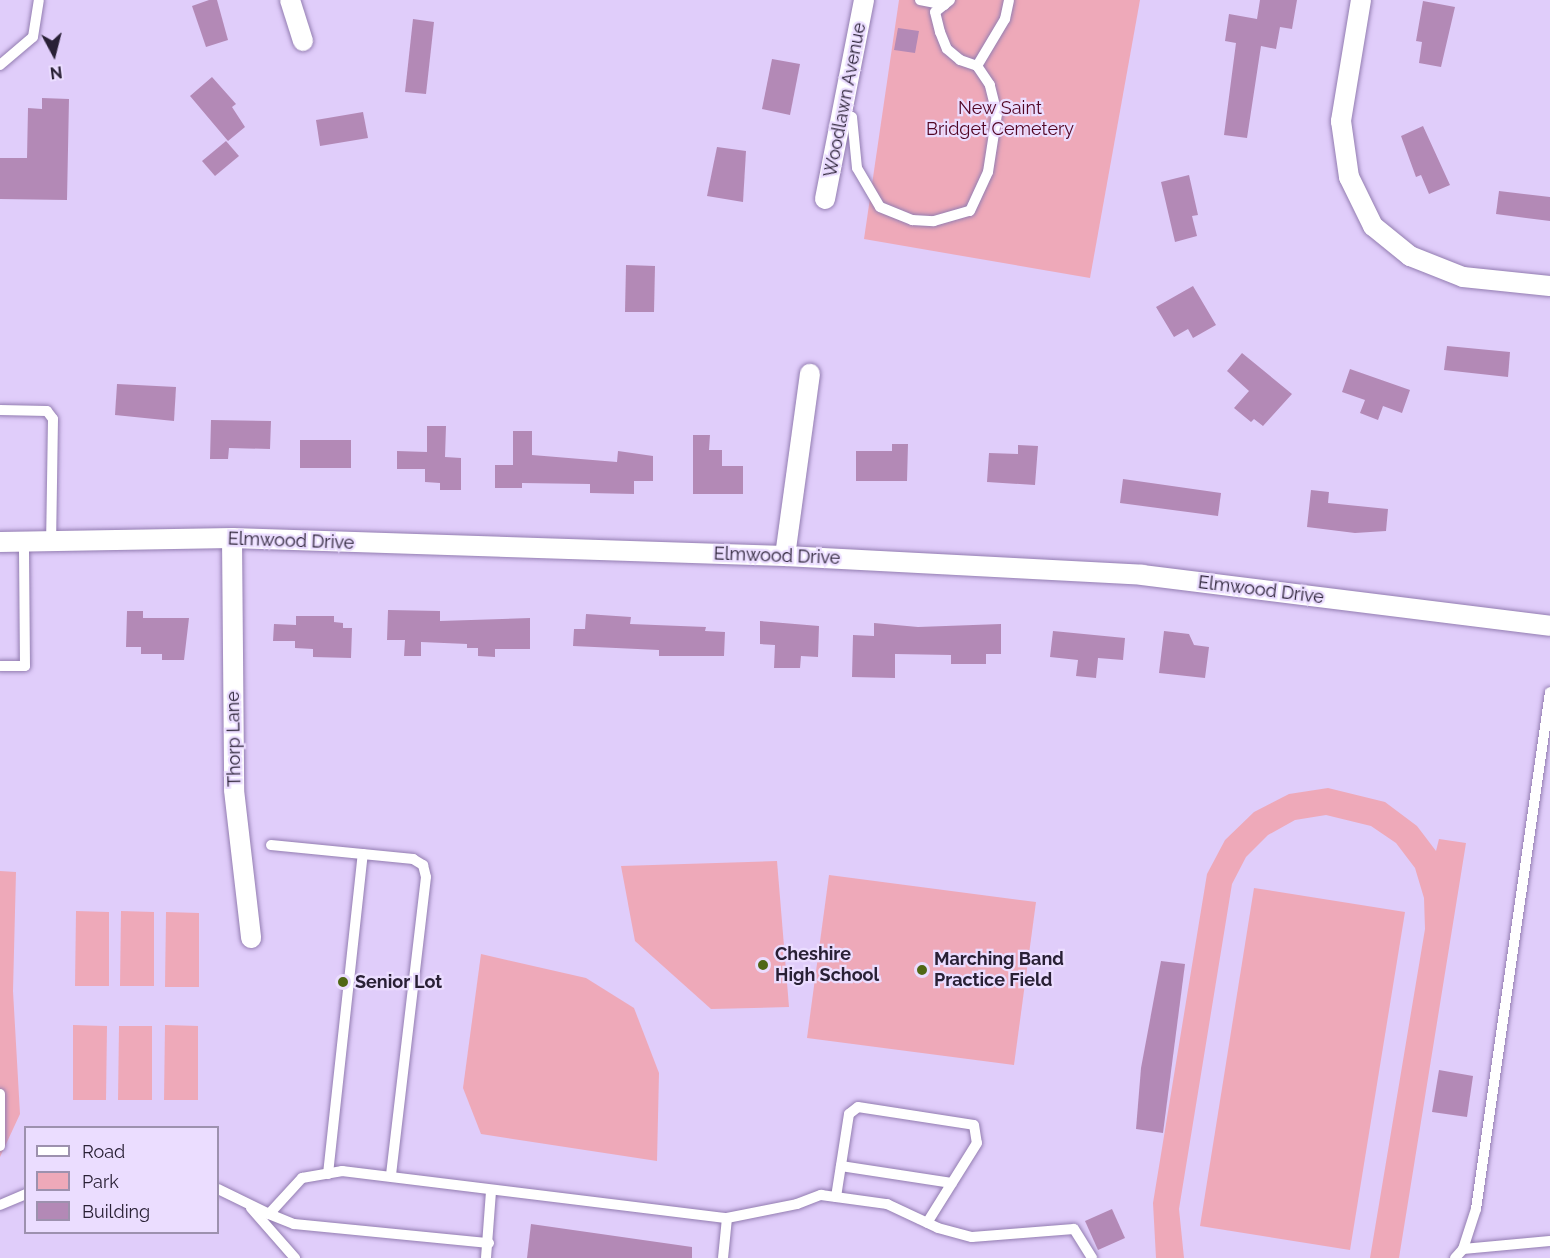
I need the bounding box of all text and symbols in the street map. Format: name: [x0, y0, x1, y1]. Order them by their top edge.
street label: Woodlawn Avenue: [819, 21, 871, 179]
north arrow: [24, 24, 84, 84]
text: N: [49, 62, 63, 83]
park label: New Saint Bridget Cemetery: [926, 98, 1074, 140]
street label: Elmwood Drive: [227, 528, 355, 554]
street label: Elmwood Drive: [713, 543, 841, 569]
street label: Elmwood Drive: [1197, 572, 1325, 608]
street label: Thorp Lane: [222, 691, 246, 787]
place label: Cheshire High School: [775, 944, 879, 986]
place label: Marching Band Practice Field: [934, 949, 1064, 992]
marker: Cheshire High School: [756, 958, 770, 972]
marker: Marching Band Practice Field: [915, 963, 929, 977]
place label: Senior Lot: [355, 971, 443, 993]
marker: Senior Lot: [336, 975, 350, 989]
legend: [24, 1126, 219, 1234]
text: Road: [82, 1141, 125, 1162]
text: Park: [82, 1171, 119, 1192]
text: Building: [82, 1201, 150, 1222]

